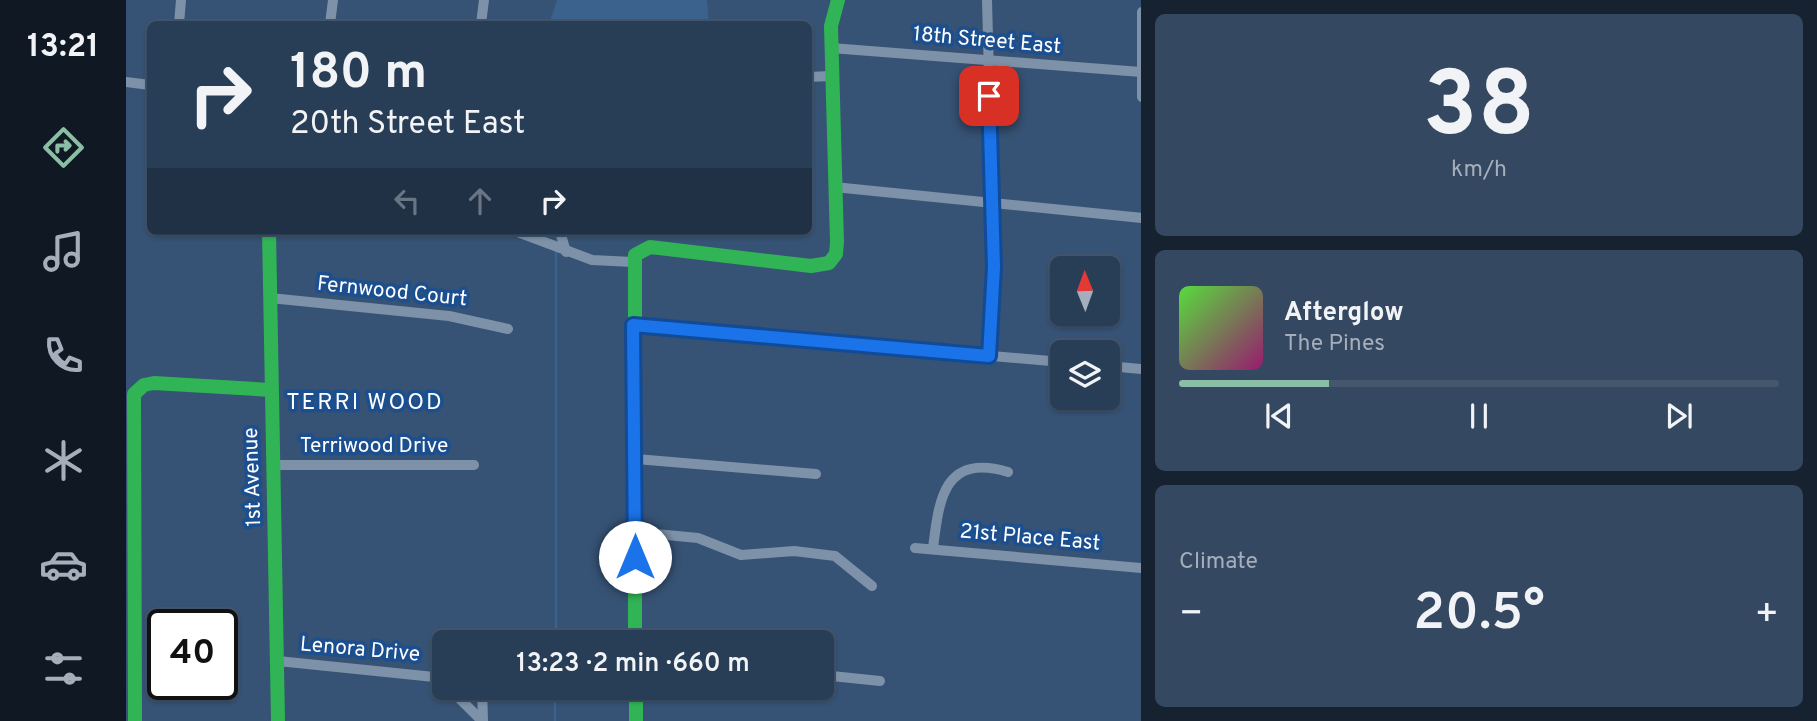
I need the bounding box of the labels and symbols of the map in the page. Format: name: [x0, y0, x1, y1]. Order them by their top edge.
street label: 18th Street East: [912, 21, 1062, 61]
pin: [959, 66, 1019, 126]
north arrow: [1050, 256, 1120, 326]
street label: Fernwood Court: [316, 271, 468, 313]
district label: TERRI WOOD: [286, 389, 444, 418]
street label: 1st Avenue: [238, 427, 268, 527]
street label: Terriwood Drive: [300, 433, 448, 460]
street label: 21st Place East: [959, 518, 1101, 558]
position arrow: [598, 520, 672, 594]
speed limit sign: 40: [147, 609, 238, 700]
street label: Lenora Drive: [299, 631, 421, 669]

